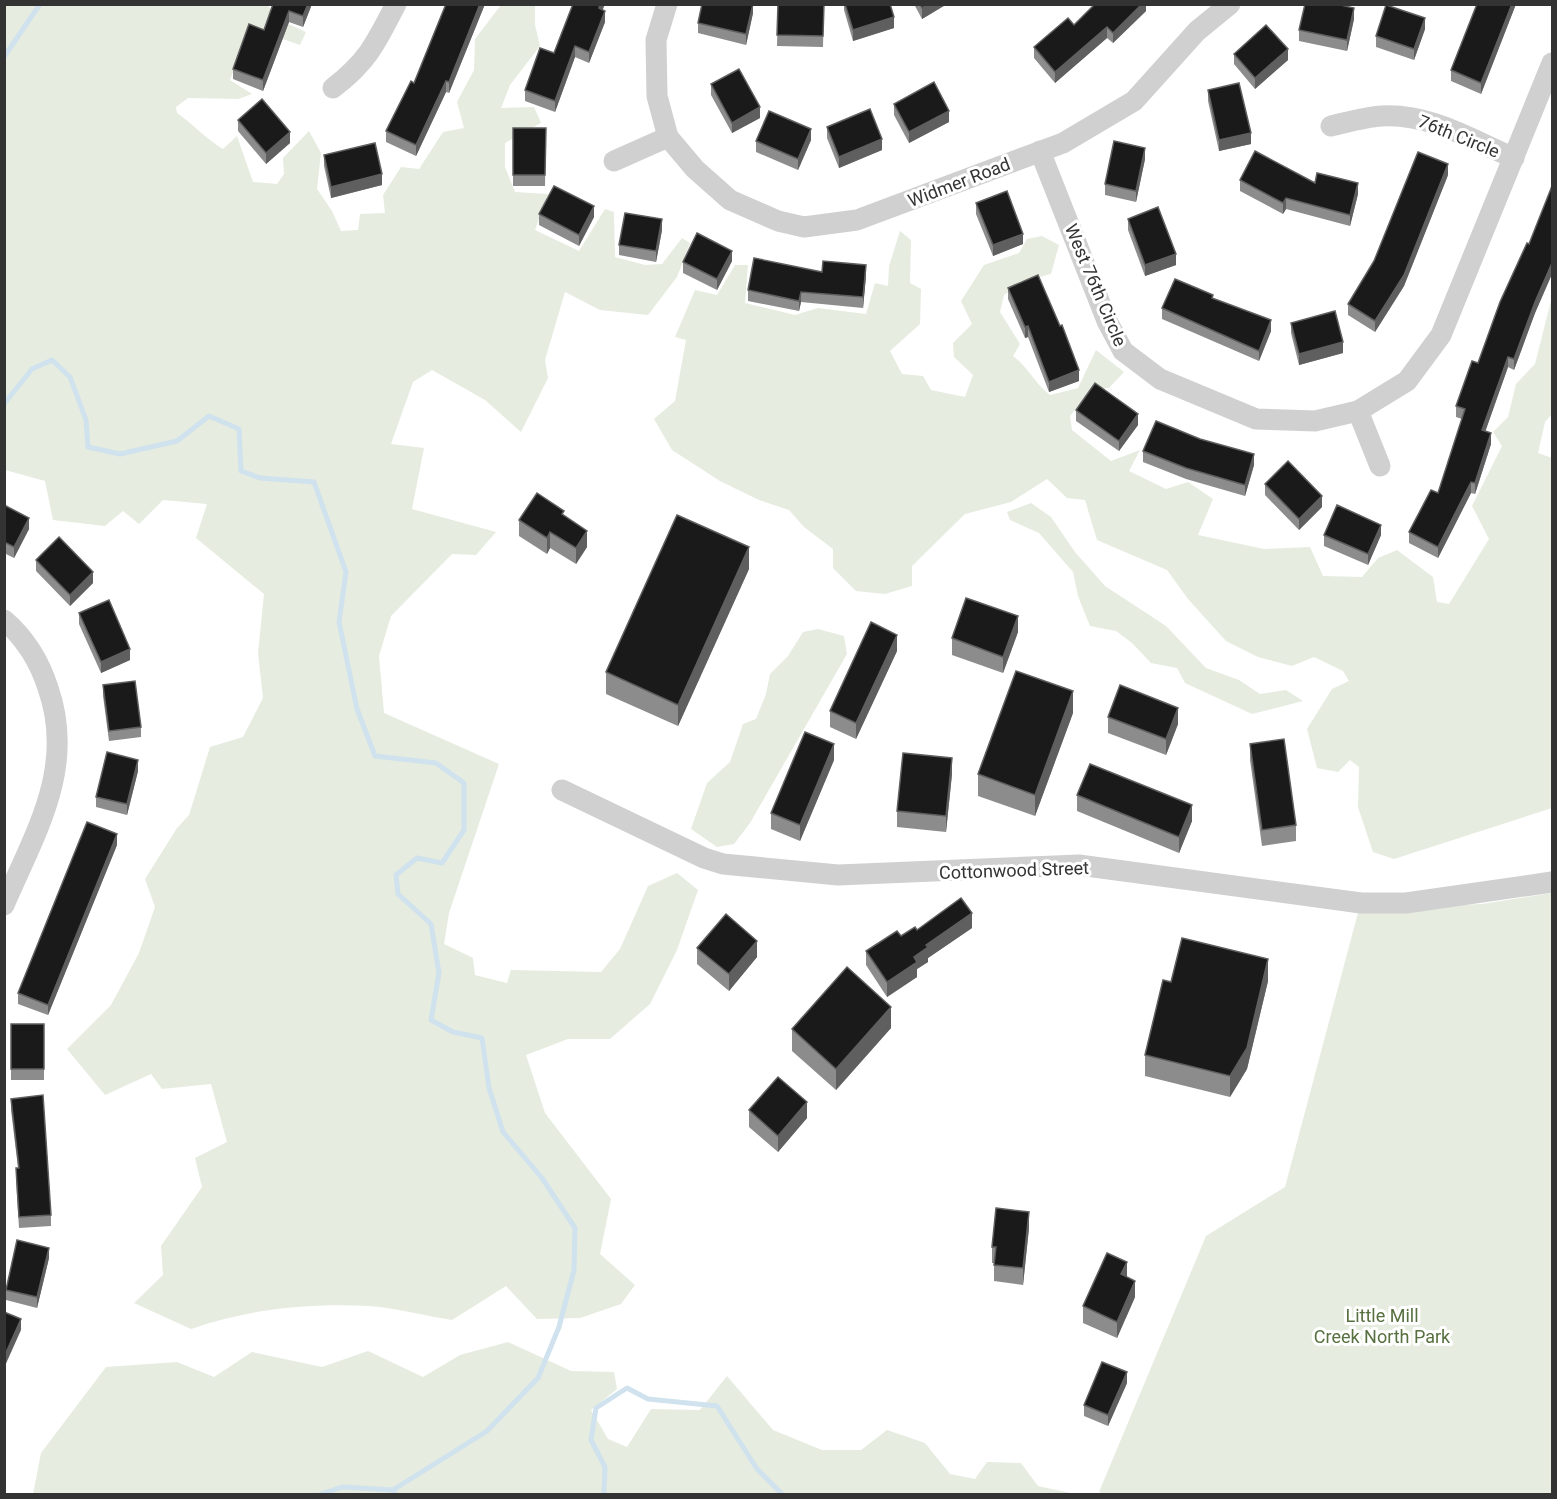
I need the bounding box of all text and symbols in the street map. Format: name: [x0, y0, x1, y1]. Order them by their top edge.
street label: 76th Circle: [1415, 110, 1503, 162]
street label: Widmer Road: [905, 153, 1013, 211]
street label: West 76th Circle: [1061, 221, 1131, 349]
street label: Cottonwood Street: [939, 857, 1089, 883]
park label: Little Mill Creek North Park: [1314, 1305, 1451, 1347]

